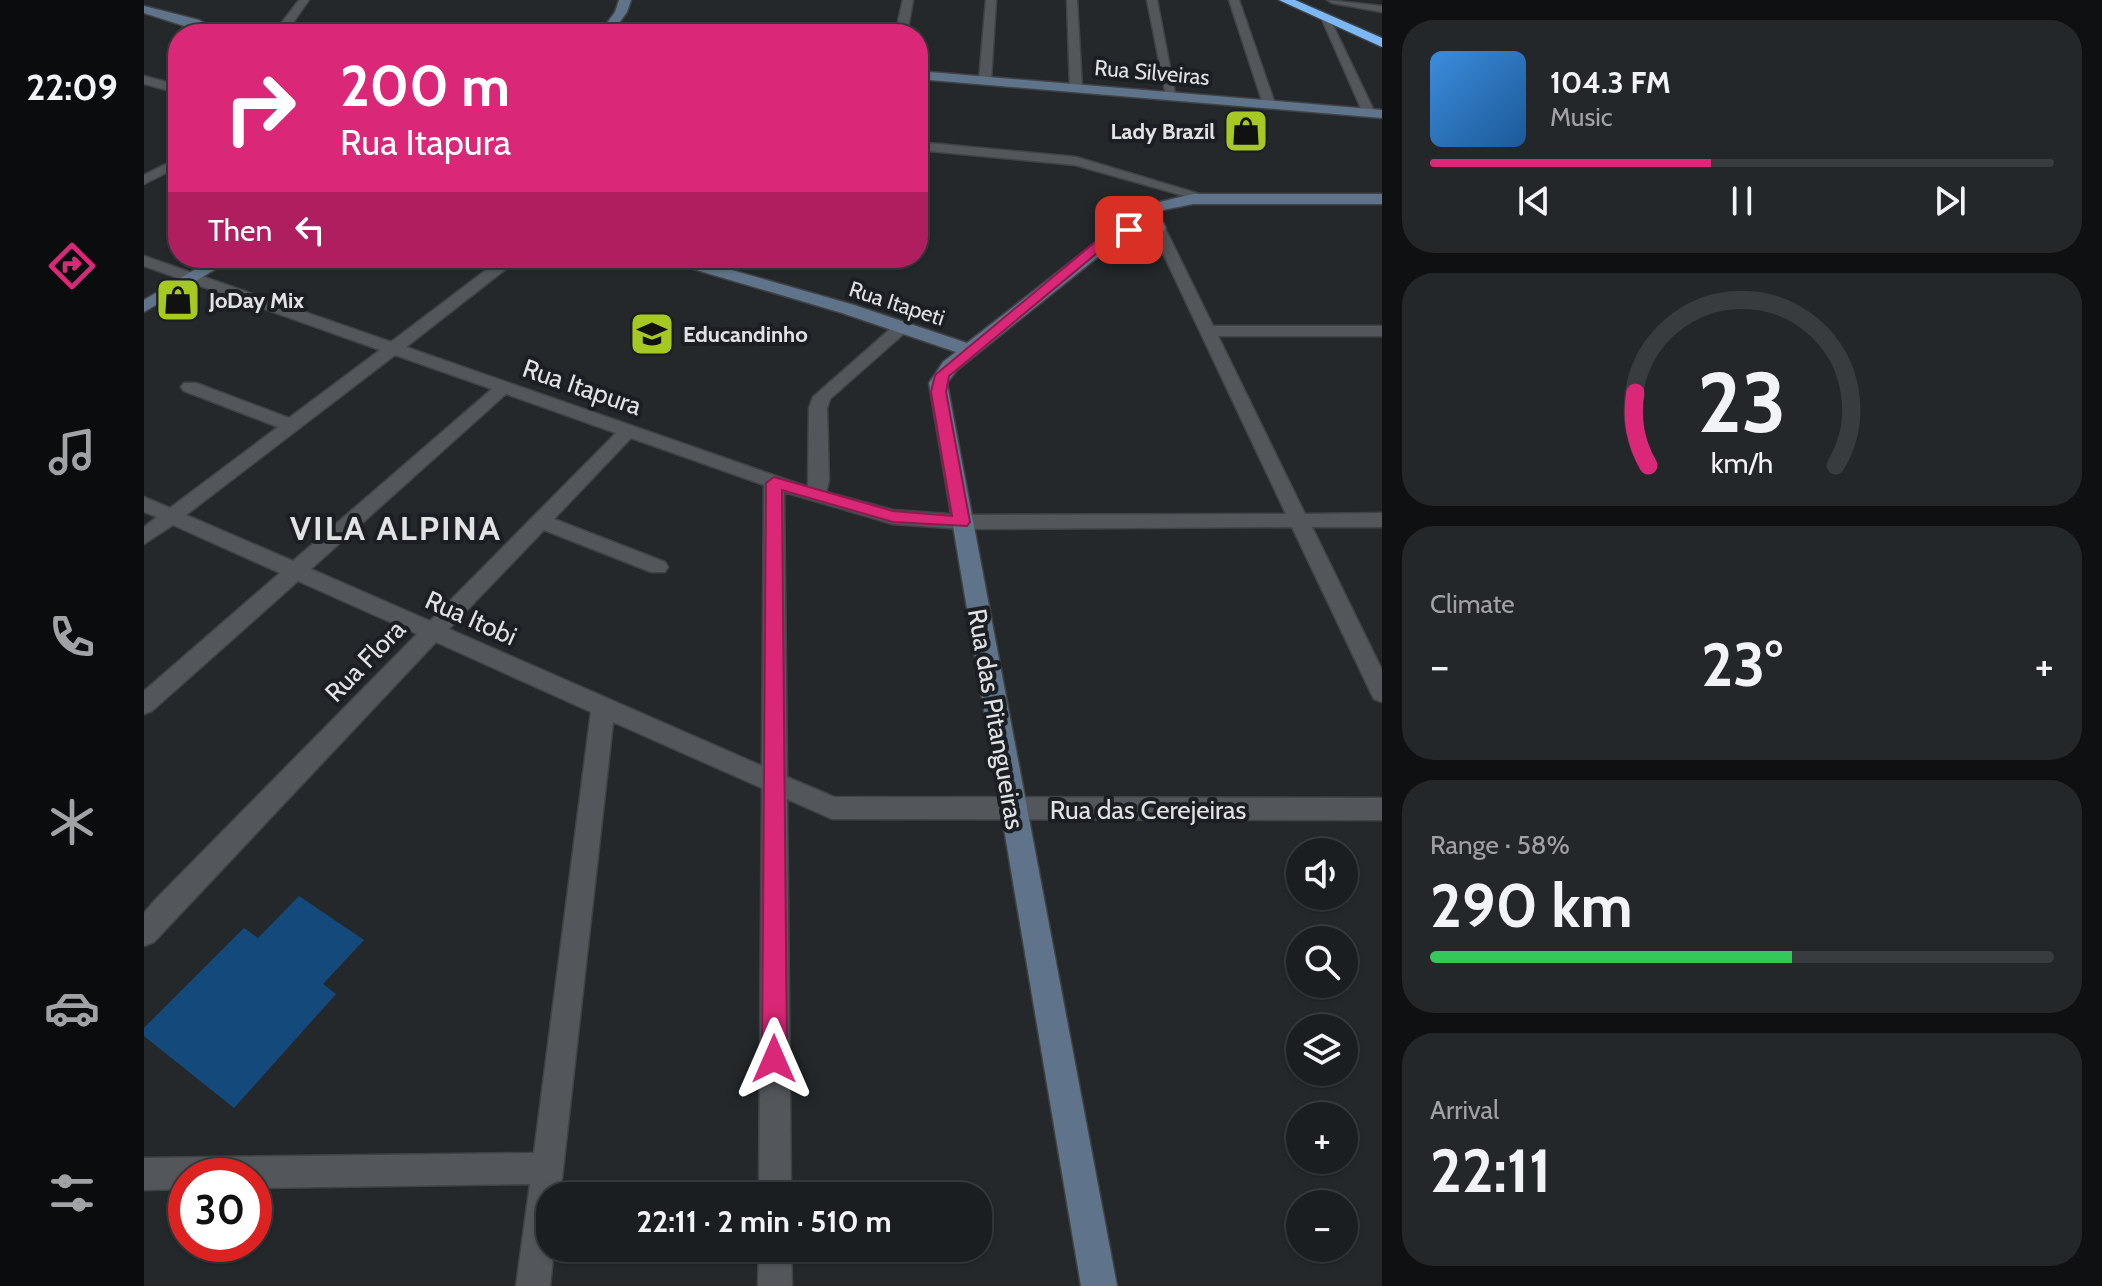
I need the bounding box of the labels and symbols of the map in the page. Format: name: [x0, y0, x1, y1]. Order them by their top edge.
street label: Rua Silveiras: [1093, 54, 1211, 91]
shop icon: Lady Brazil: [1222, 107, 1270, 155]
place label: Lady Brazil: [1111, 118, 1215, 145]
pin: [1095, 196, 1163, 264]
street label: Rua Itapeti: [846, 275, 948, 332]
shop icon: JoDay Mix: [154, 276, 202, 324]
place label: JoDay Mix: [208, 287, 304, 314]
school or university icon: Educandinho: [628, 310, 676, 358]
place label: Educandinho: [683, 321, 808, 348]
street label: Rua Itapura: [518, 352, 646, 422]
district label: VILA ALPINA: [290, 507, 502, 549]
street label: Rua Itobi: [420, 584, 522, 652]
street label: Rua das Pitangueiras: [961, 606, 1031, 832]
street label: Rua Flora: [318, 613, 412, 709]
street label: Rua das Cerejeiras: [1050, 794, 1247, 826]
position arrow: [732, 1017, 816, 1101]
speed limit sign: 30: [168, 1158, 272, 1262]

